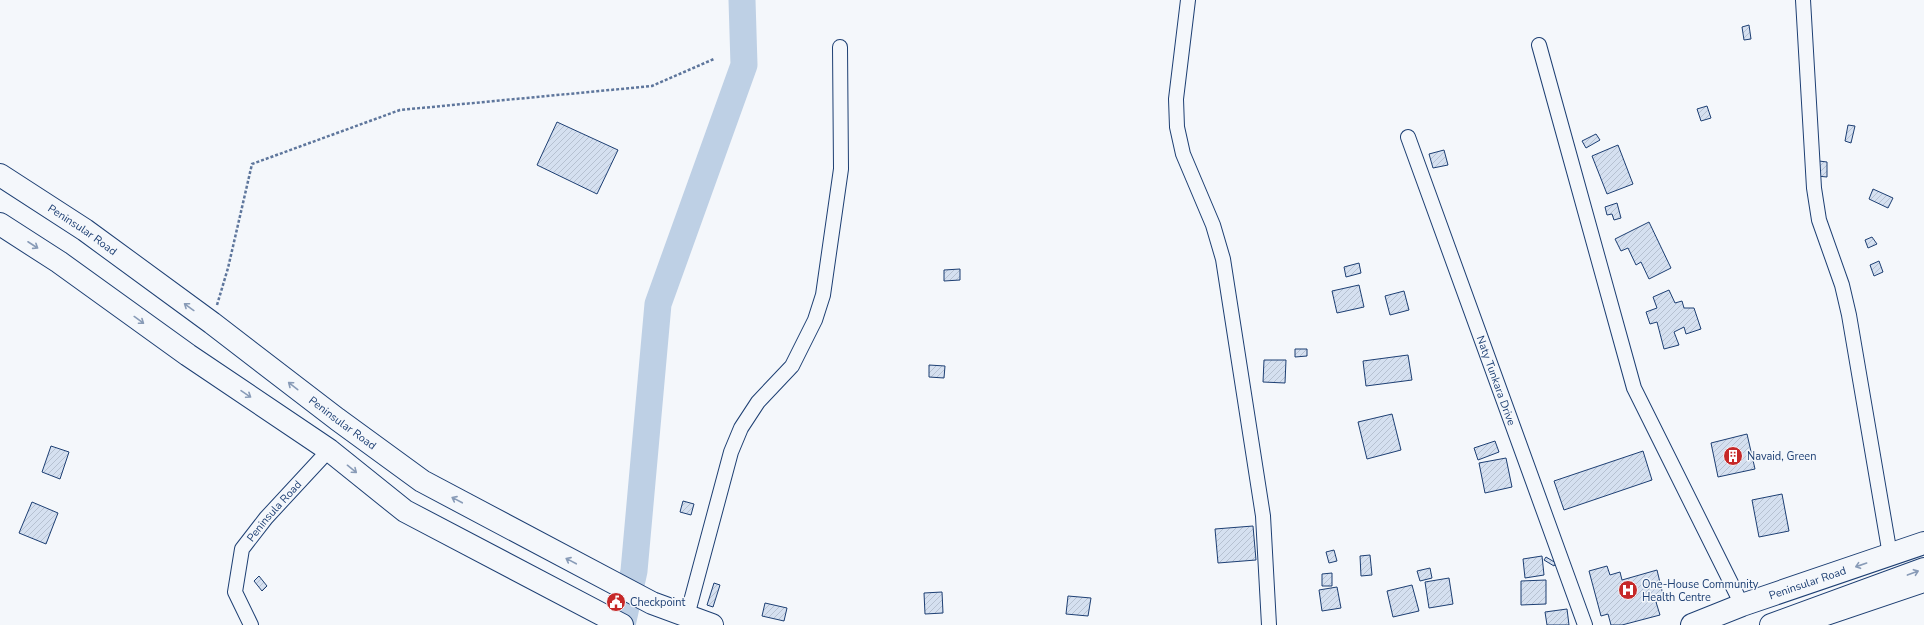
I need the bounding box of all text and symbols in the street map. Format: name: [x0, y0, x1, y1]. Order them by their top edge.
street label: Peninsular Road: [45, 201, 120, 259]
one-way arrow: [27, 242, 39, 250]
one-way arrow: [184, 303, 195, 311]
one-way arrow: [134, 316, 145, 324]
street label: Naty Tunkara Drive: [1473, 334, 1519, 428]
one-way arrow: [287, 381, 298, 390]
one-way arrow: [240, 390, 251, 398]
street label: Peninsular Road: [305, 393, 379, 453]
building icon: Navaid, Green: [1722, 445, 1744, 467]
place label: Navaid, Green: [1747, 449, 1816, 464]
one-way arrow: [347, 464, 358, 473]
street label: Peninsula Road: [243, 477, 305, 545]
one-way arrow: [451, 495, 463, 503]
one-way arrow: [565, 557, 577, 564]
one-way arrow: [1855, 562, 1868, 569]
street label: Peninsular Road: [1767, 563, 1848, 603]
one-way arrow: [1906, 569, 1918, 577]
place label: One-House Community Health Centre: [1642, 577, 1759, 605]
hospital icon: One-House Community Health Centre: [1617, 579, 1639, 601]
public building icon: Checkpoint: [605, 591, 627, 613]
place label: Checkpoint: [630, 595, 685, 610]

